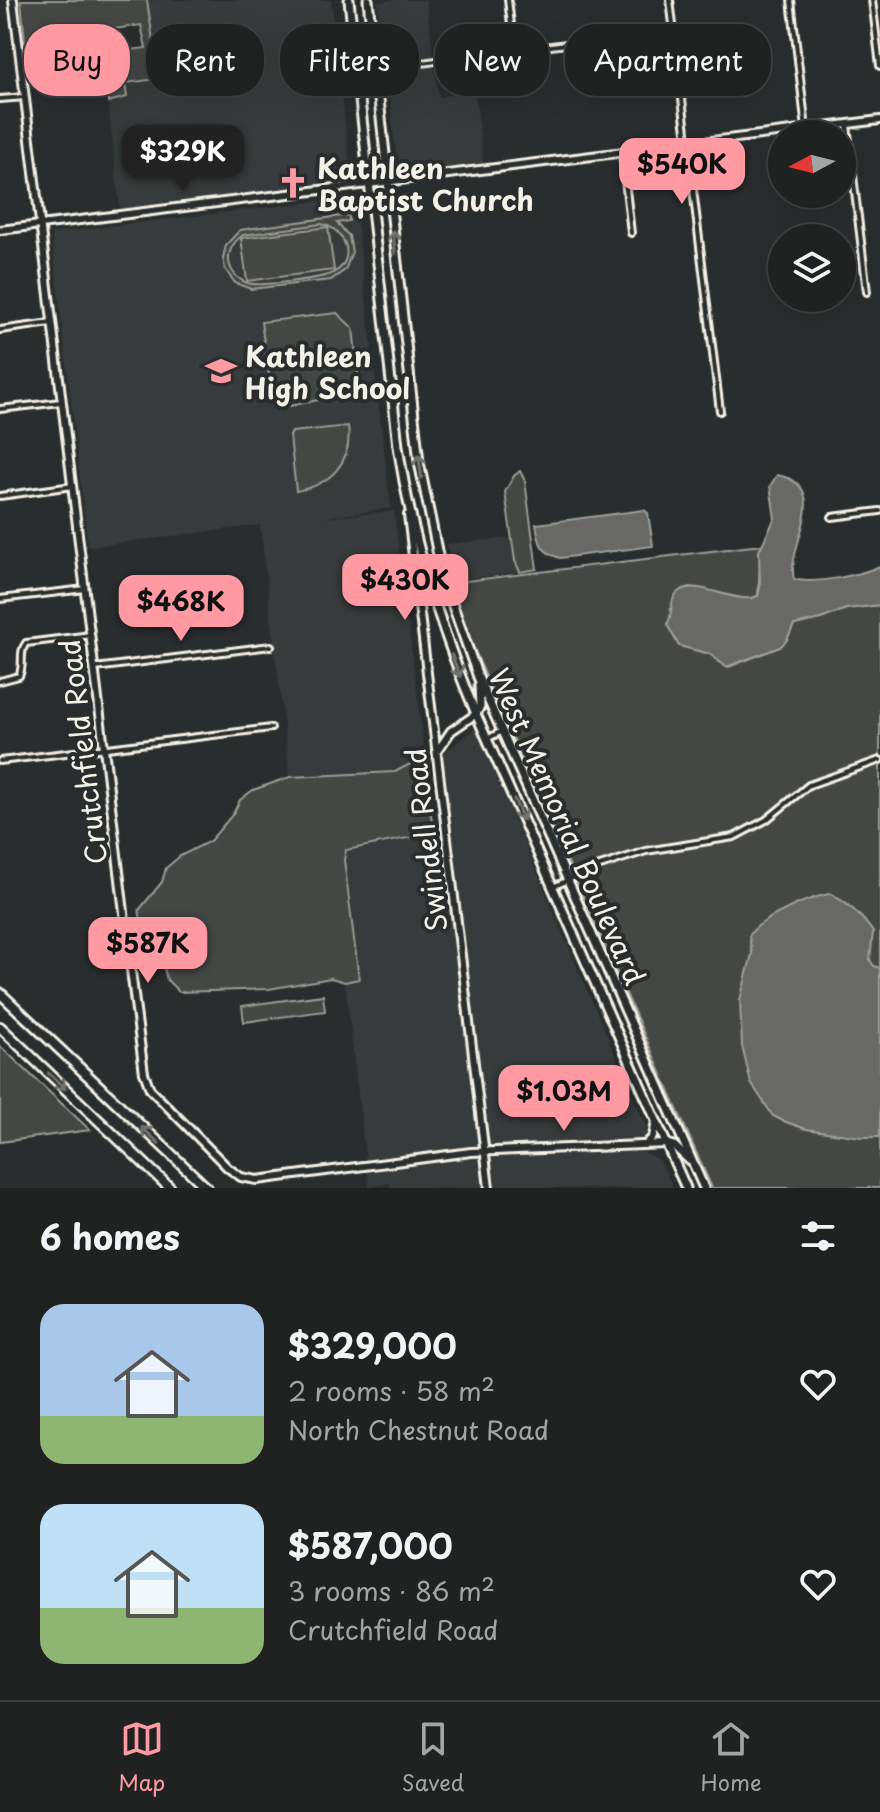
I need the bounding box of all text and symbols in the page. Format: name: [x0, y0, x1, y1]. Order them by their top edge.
chip: Buy: [24, 24, 130, 96]
chip: Rent: [146, 24, 264, 96]
chip: Filters: [280, 24, 419, 96]
chip: New: [435, 24, 549, 96]
chip: Apartment: [565, 24, 771, 96]
north arrow: [768, 120, 856, 208]
map controls: [768, 120, 856, 312]
pin: $329K: [127, 125, 239, 193]
text: $329K: [140, 131, 226, 170]
pin: $540K: [626, 138, 738, 206]
text: $540K: [637, 144, 727, 183]
place label: Kathleen Baptist Church: [317, 146, 534, 221]
church icon: Kathleen Baptist Church: [276, 166, 310, 200]
button: layers: [768, 224, 856, 312]
one-way arrow: [386, 230, 401, 255]
place label: Kathleen High School: [245, 334, 410, 409]
school or university icon: Kathleen High School: [204, 354, 238, 388]
one-way arrow: [412, 454, 427, 479]
pin: $430K: [349, 554, 461, 622]
text: $430K: [360, 560, 450, 599]
pin: $468K: [125, 575, 237, 643]
text: $468K: [137, 581, 225, 620]
street label: Crutchfield Road: [47, 637, 117, 867]
one-way arrow: [450, 653, 465, 678]
street label: West Memorial Boulevard: [479, 661, 657, 991]
street label: Swindell Road: [392, 746, 458, 934]
one-way arrow: [512, 798, 527, 822]
pin: $587K: [92, 917, 204, 985]
text: $587K: [106, 923, 190, 962]
pin: $1.03M: [499, 1065, 629, 1133]
one-way arrow: [46, 1071, 66, 1090]
text: $1.03M: [516, 1071, 612, 1110]
one-way arrow: [140, 1125, 160, 1144]
text: 6 homes: [40, 1210, 180, 1262]
icon: filters: [796, 1214, 840, 1258]
text: $329,000: [288, 1319, 457, 1371]
icon: home: [104, 1336, 200, 1432]
icon: heart: [796, 1362, 840, 1406]
text: 2 rooms · 58 m²: [288, 1371, 495, 1410]
text: North Chestnut Road: [288, 1410, 549, 1449]
text: $587,000: [288, 1519, 453, 1571]
icon: home: [104, 1536, 200, 1632]
icon: heart: [796, 1562, 840, 1606]
text: 3 rooms · 86 m²: [288, 1571, 495, 1610]
text: Crutchfield Road: [288, 1610, 499, 1649]
tab: Map: [118, 1717, 165, 1798]
tab: Saved: [402, 1717, 464, 1798]
tab: Home: [701, 1717, 762, 1798]

